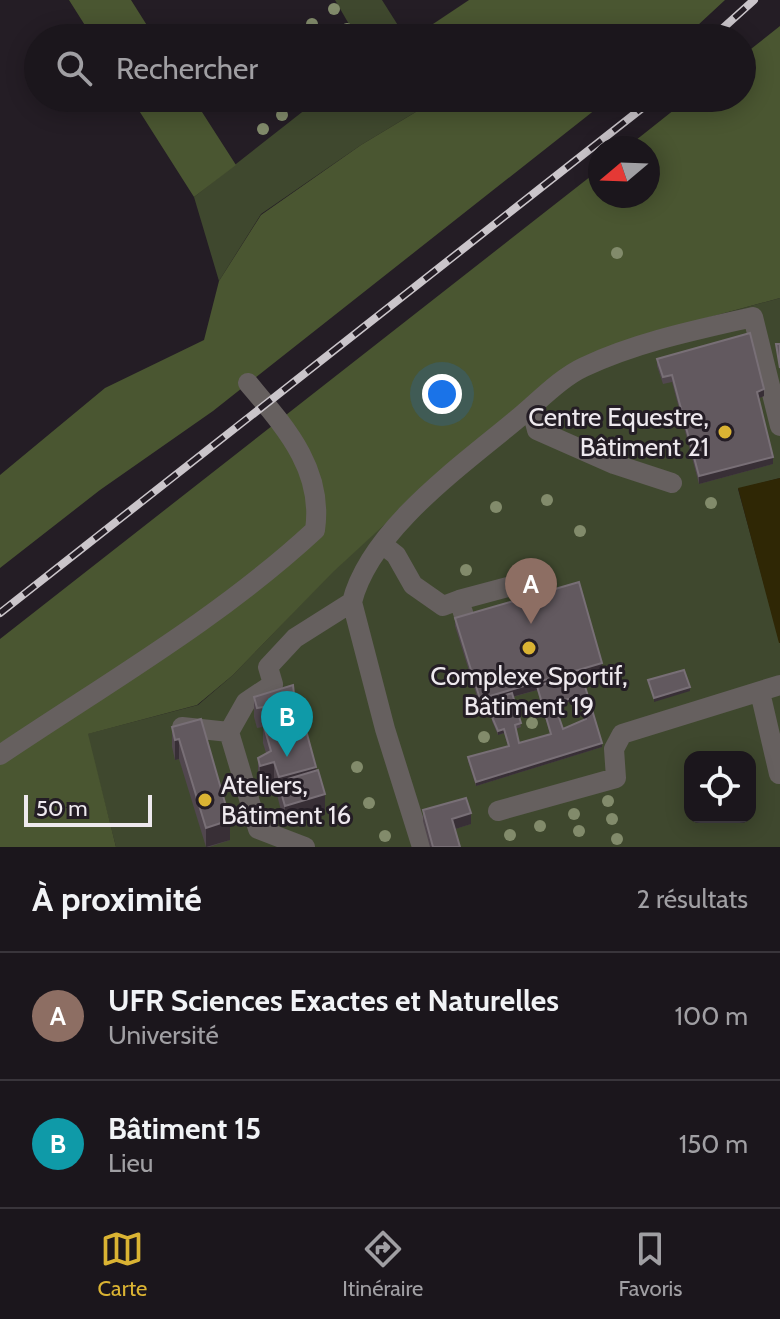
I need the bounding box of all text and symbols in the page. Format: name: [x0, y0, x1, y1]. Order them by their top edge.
search box: [24, 24, 756, 112]
icon: search: [52, 46, 96, 90]
text: Rechercher: [116, 50, 258, 87]
north arrow: [588, 136, 660, 208]
your location: [422, 374, 462, 414]
place label: Centre Equestre, Bâtiment 21: [528, 401, 709, 463]
marker: Centre Equestre, Bâtiment 21: [716, 423, 734, 441]
pin: A: [505, 558, 557, 624]
marker: Complexe Sportif, Bâtiment 19: [520, 639, 538, 657]
place label: Complexe Sportif, Bâtiment 19: [430, 660, 628, 722]
pin: B: [261, 691, 313, 757]
map controls: [684, 751, 756, 823]
button: locate: [684, 751, 756, 823]
place label: Ateliers, Bâtiment 16: [221, 769, 351, 831]
scale bar: [24, 791, 152, 827]
marker: Ateliers, Bâtiment 16: [196, 791, 214, 809]
text: 50 m: [36, 795, 88, 822]
text: À proximité: [32, 878, 202, 920]
text: 2 résultats: [636, 883, 748, 915]
text: UFR Sciences Exactes et Naturelles: [108, 982, 559, 1019]
text: A: [50, 1000, 66, 1032]
text: 100 m: [675, 1000, 748, 1032]
text: Université: [108, 1019, 219, 1051]
text: Bâtiment 15: [108, 1110, 261, 1147]
text: B: [50, 1128, 66, 1160]
text: 150 m: [679, 1128, 748, 1160]
text: Lieu: [108, 1147, 153, 1179]
tab: Carte: [98, 1227, 147, 1302]
tab: Itinéraire: [342, 1227, 423, 1302]
tab: Favoris: [619, 1227, 682, 1302]

